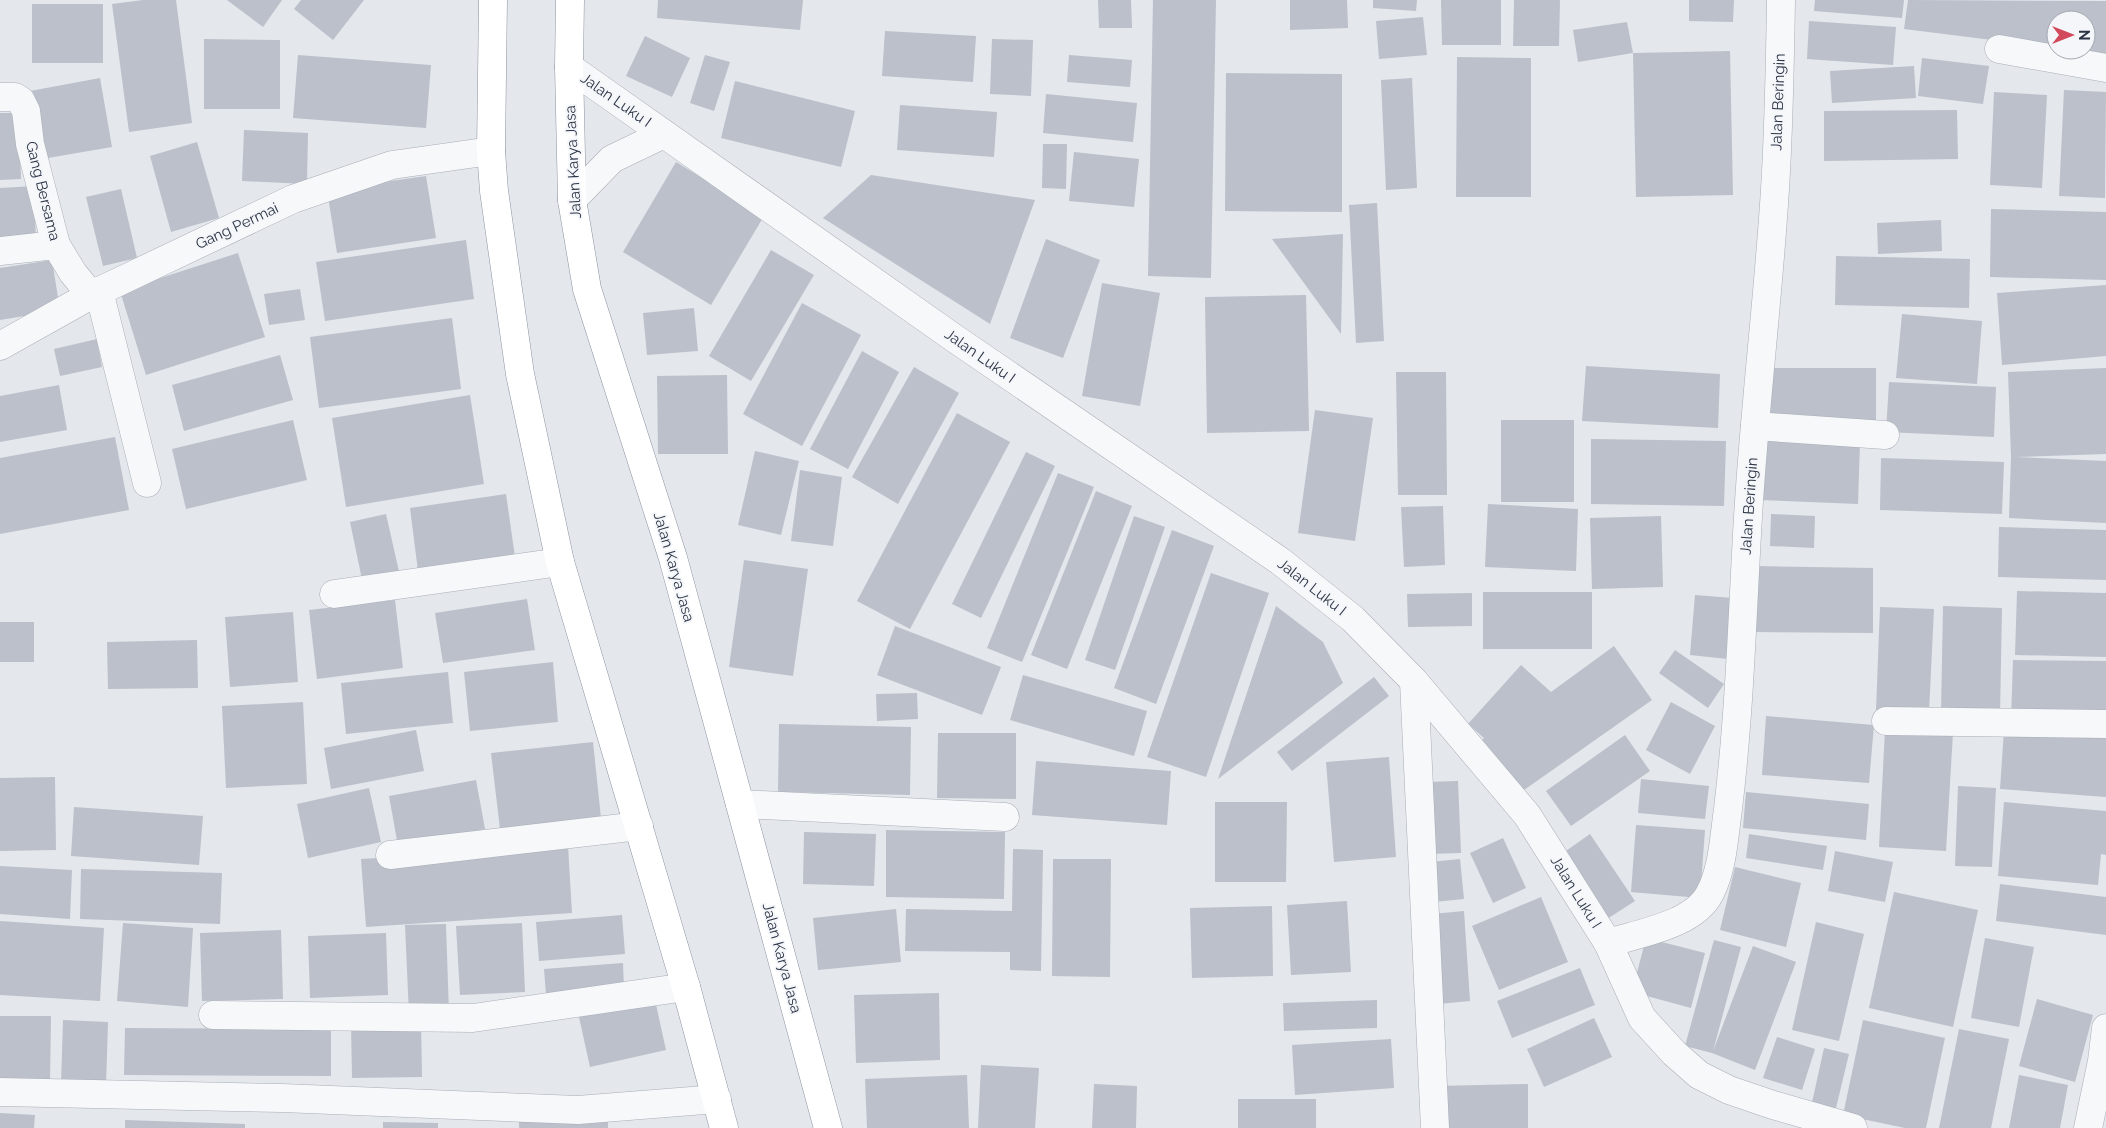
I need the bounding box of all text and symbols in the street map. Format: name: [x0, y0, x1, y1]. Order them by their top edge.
north arrow: [2046, 10, 2096, 60]
text: N: [2076, 30, 2092, 40]
street label: Jalan Beringin: [1767, 53, 1789, 151]
street label: Jalan Luku I: [577, 69, 655, 131]
street label: Jalan Karya Jasa: [561, 105, 585, 219]
street label: Gang Bersama: [22, 139, 64, 243]
street label: Gang Permai: [193, 199, 281, 253]
street label: Jalan Luku I: [941, 325, 1019, 387]
street label: Jalan Beringin: [1737, 457, 1761, 555]
street label: Jalan Karya Jasa: [650, 510, 698, 624]
street label: Jalan Luku I: [1274, 555, 1350, 619]
street label: Jalan Luku I: [1547, 852, 1605, 932]
street label: Jalan Karya Jasa: [759, 901, 805, 1015]

